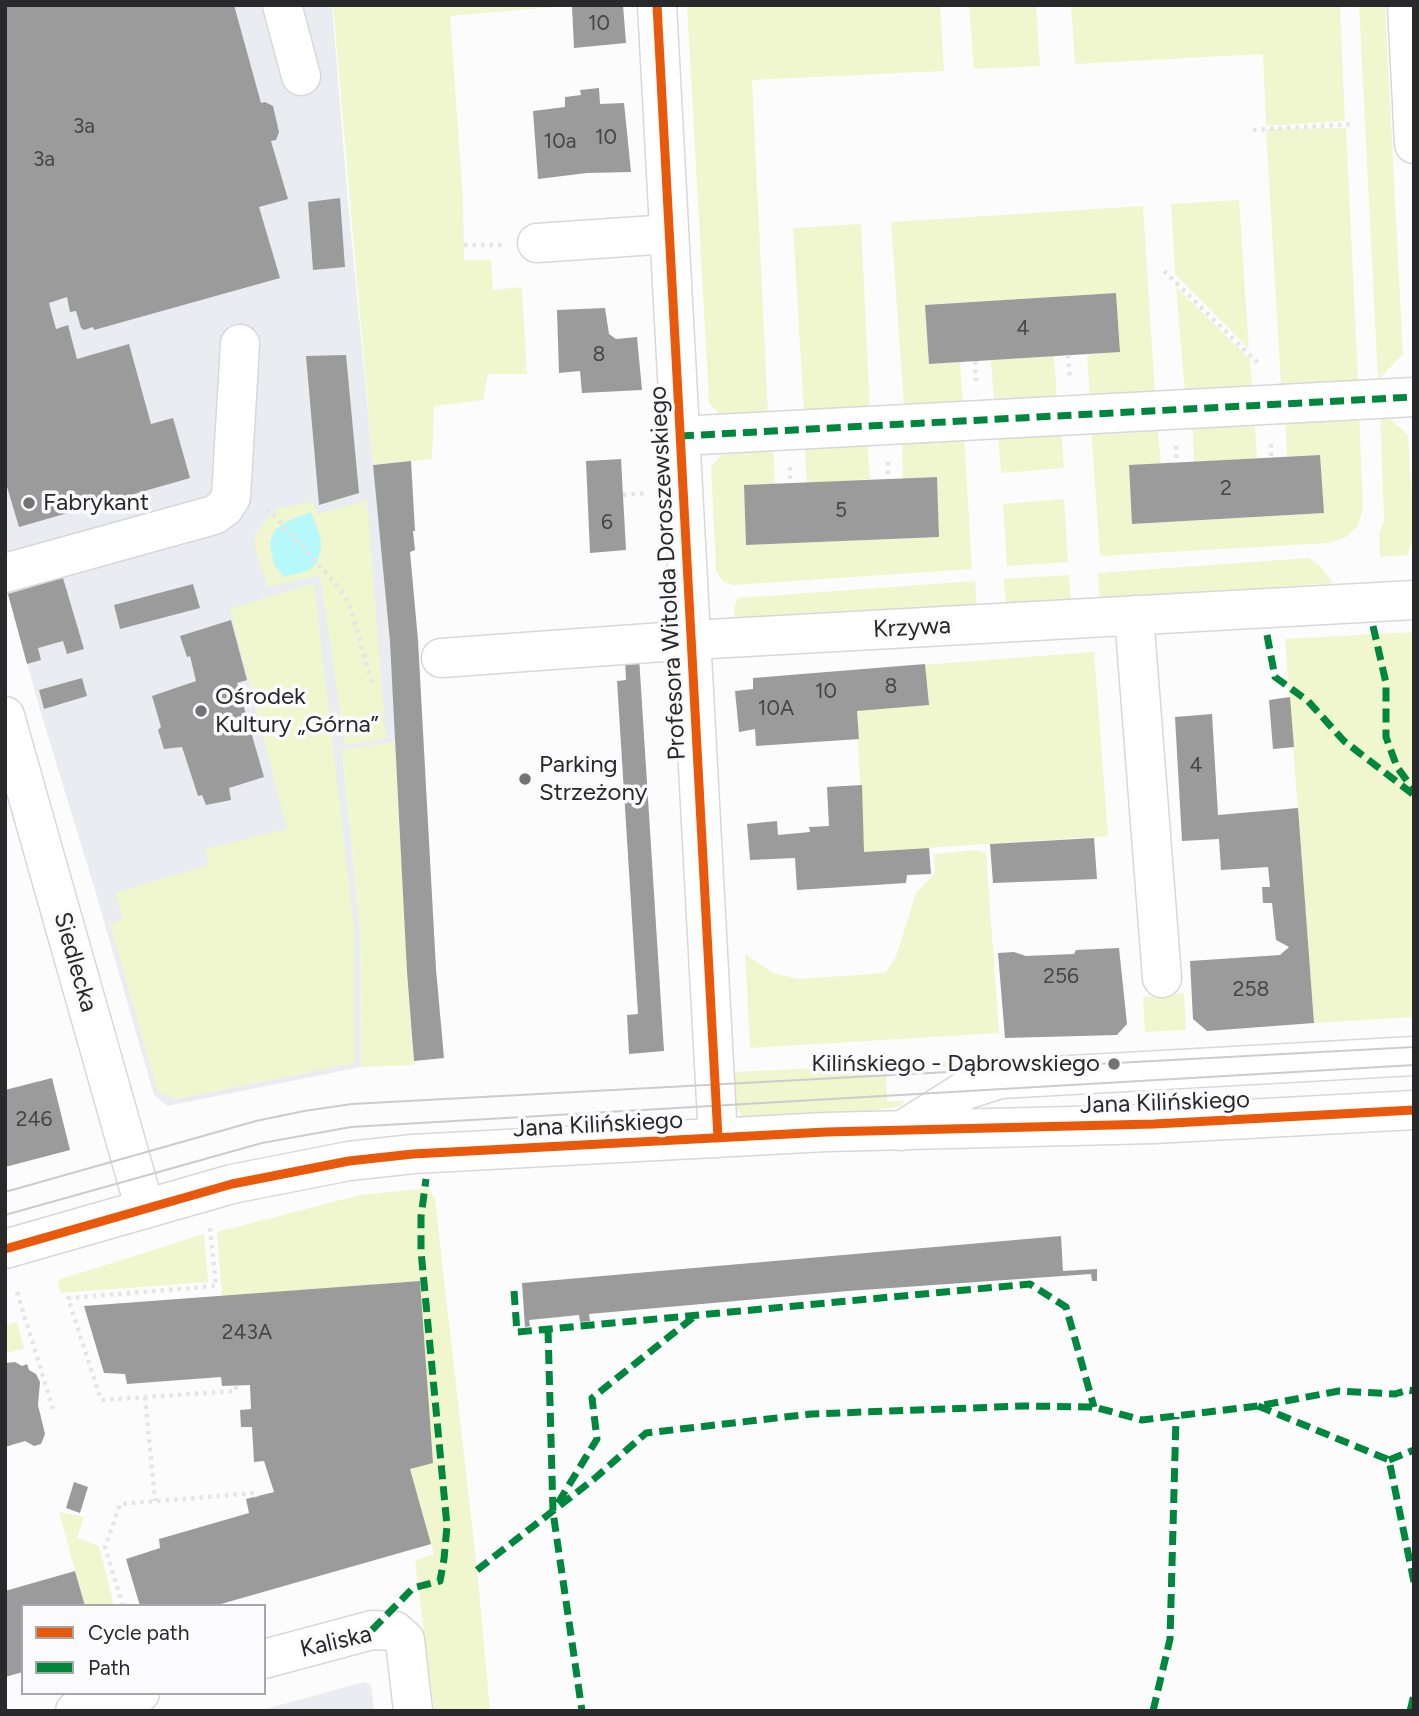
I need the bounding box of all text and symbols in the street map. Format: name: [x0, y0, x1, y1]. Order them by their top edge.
house number: 10: [588, 11, 610, 37]
house number: 3a: [73, 114, 95, 140]
house number: 10: [595, 125, 617, 151]
house number: 10a: [544, 129, 576, 155]
house number: 3a: [33, 147, 55, 173]
house number: 4: [1016, 316, 1030, 342]
house number: 8: [593, 342, 605, 368]
street label: Profesora Witolda Doroszewskiego: [644, 385, 692, 761]
house number: 2: [1220, 476, 1232, 502]
place label: Fabrykant: [43, 489, 149, 517]
marker: Fabrykant: [21, 495, 37, 511]
house number: 5: [835, 498, 847, 524]
house number: 6: [601, 510, 613, 536]
street label: Krzywa: [872, 612, 952, 644]
house number: 8: [885, 674, 897, 700]
house number: 10: [815, 679, 837, 705]
place label: Ośrodek Kultury „Górna”: [215, 683, 379, 739]
house number: 10A: [758, 696, 794, 722]
marker: Ośrodek Kultury „Górna”: [193, 703, 209, 719]
place label: Parking Strzeżony: [539, 751, 647, 807]
house number: 4: [1189, 753, 1203, 779]
marker: Parking Strzeżony: [517, 771, 533, 787]
street label: Siedlecka: [47, 909, 103, 1015]
house number: 256: [1043, 964, 1079, 990]
house number: 258: [1233, 977, 1269, 1003]
place label: Kilińskiego - Dąbrowskiego: [811, 1050, 1100, 1078]
marker: Kilińskiego - Dąbrowskiego: [1106, 1056, 1122, 1072]
street label: Jana Kilińskiego: [1079, 1086, 1251, 1120]
street label: Jana Kilińskiego: [512, 1106, 684, 1144]
house number: 246: [16, 1107, 52, 1133]
house number: 243A: [222, 1320, 272, 1346]
legend: [21, 1604, 266, 1695]
text: Cycle path: [88, 1620, 189, 1645]
street label: Kaliska: [298, 1620, 374, 1664]
text: Path: [88, 1655, 130, 1680]

